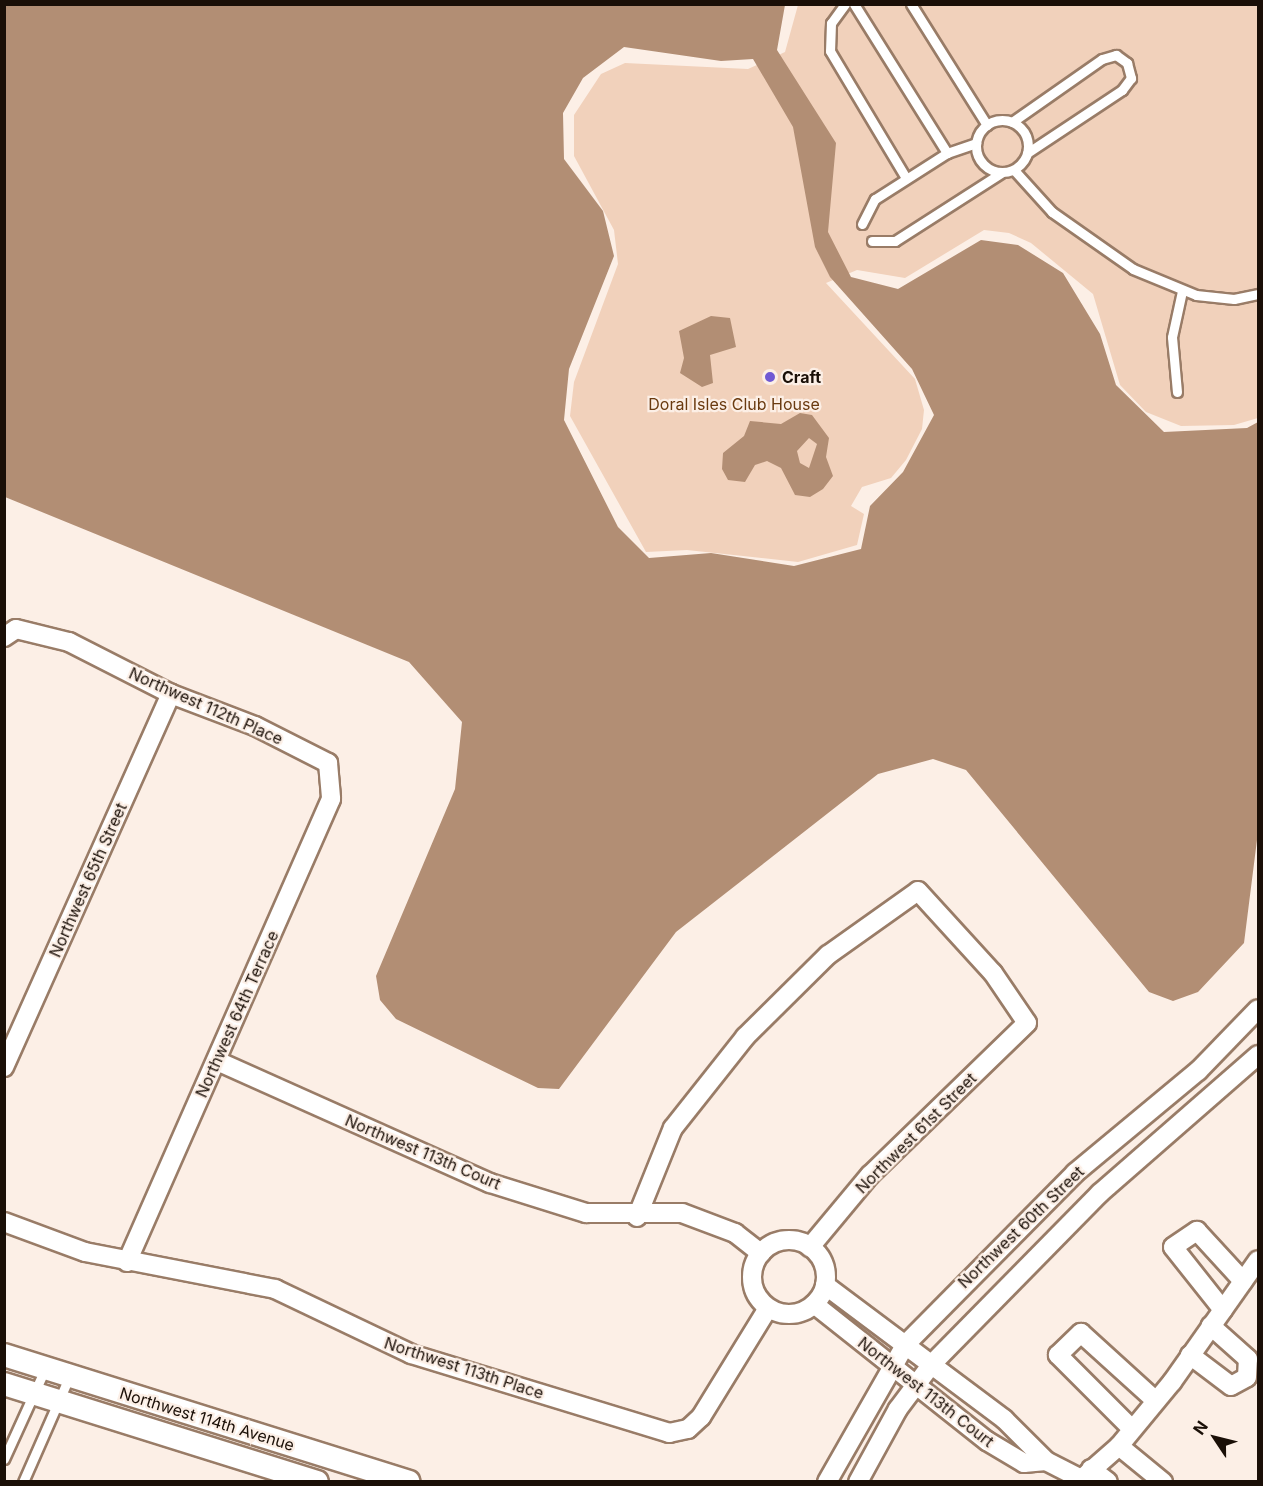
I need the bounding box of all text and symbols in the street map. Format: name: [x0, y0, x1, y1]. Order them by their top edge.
place label: Craft: [782, 367, 821, 387]
marker: Craft: [763, 370, 777, 384]
park label: Doral Isles Club House: [648, 394, 820, 414]
street label: Northwest 112th Place: [126, 663, 286, 749]
street label: Northwest 65th Street: [45, 800, 131, 960]
street label: Northwest 64th Terrace: [192, 928, 282, 1100]
street label: Northwest 61st Street: [852, 1069, 980, 1197]
street label: Northwest 113th Court: [342, 1110, 504, 1194]
street label: Northwest 60th Street: [954, 1162, 1088, 1292]
street label: Northwest 113th Place: [382, 1333, 546, 1403]
street label: Northwest 113th Court: [854, 1333, 998, 1451]
street label: Northwest 114th Avenue: [117, 1383, 297, 1455]
north arrow: [1185, 1408, 1245, 1468]
text: N: [1189, 1417, 1212, 1438]

